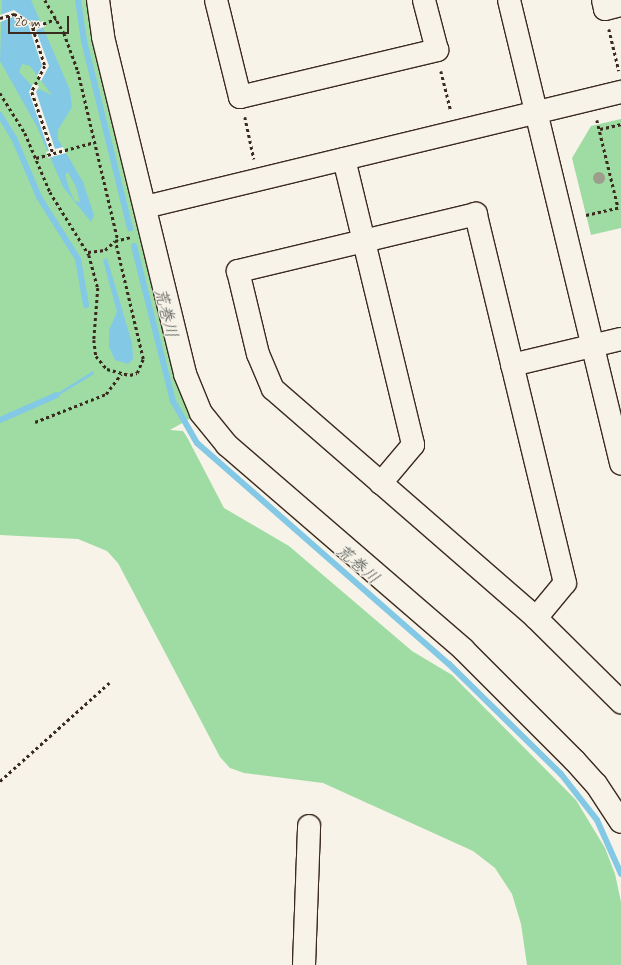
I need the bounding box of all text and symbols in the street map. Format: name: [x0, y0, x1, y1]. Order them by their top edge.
scale bar: [10, 8, 71, 34]
text: 20 m: [15, 15, 41, 31]
water label: 荒巻川: [149, 286, 181, 340]
water label: 荒巻川: [331, 541, 383, 589]

